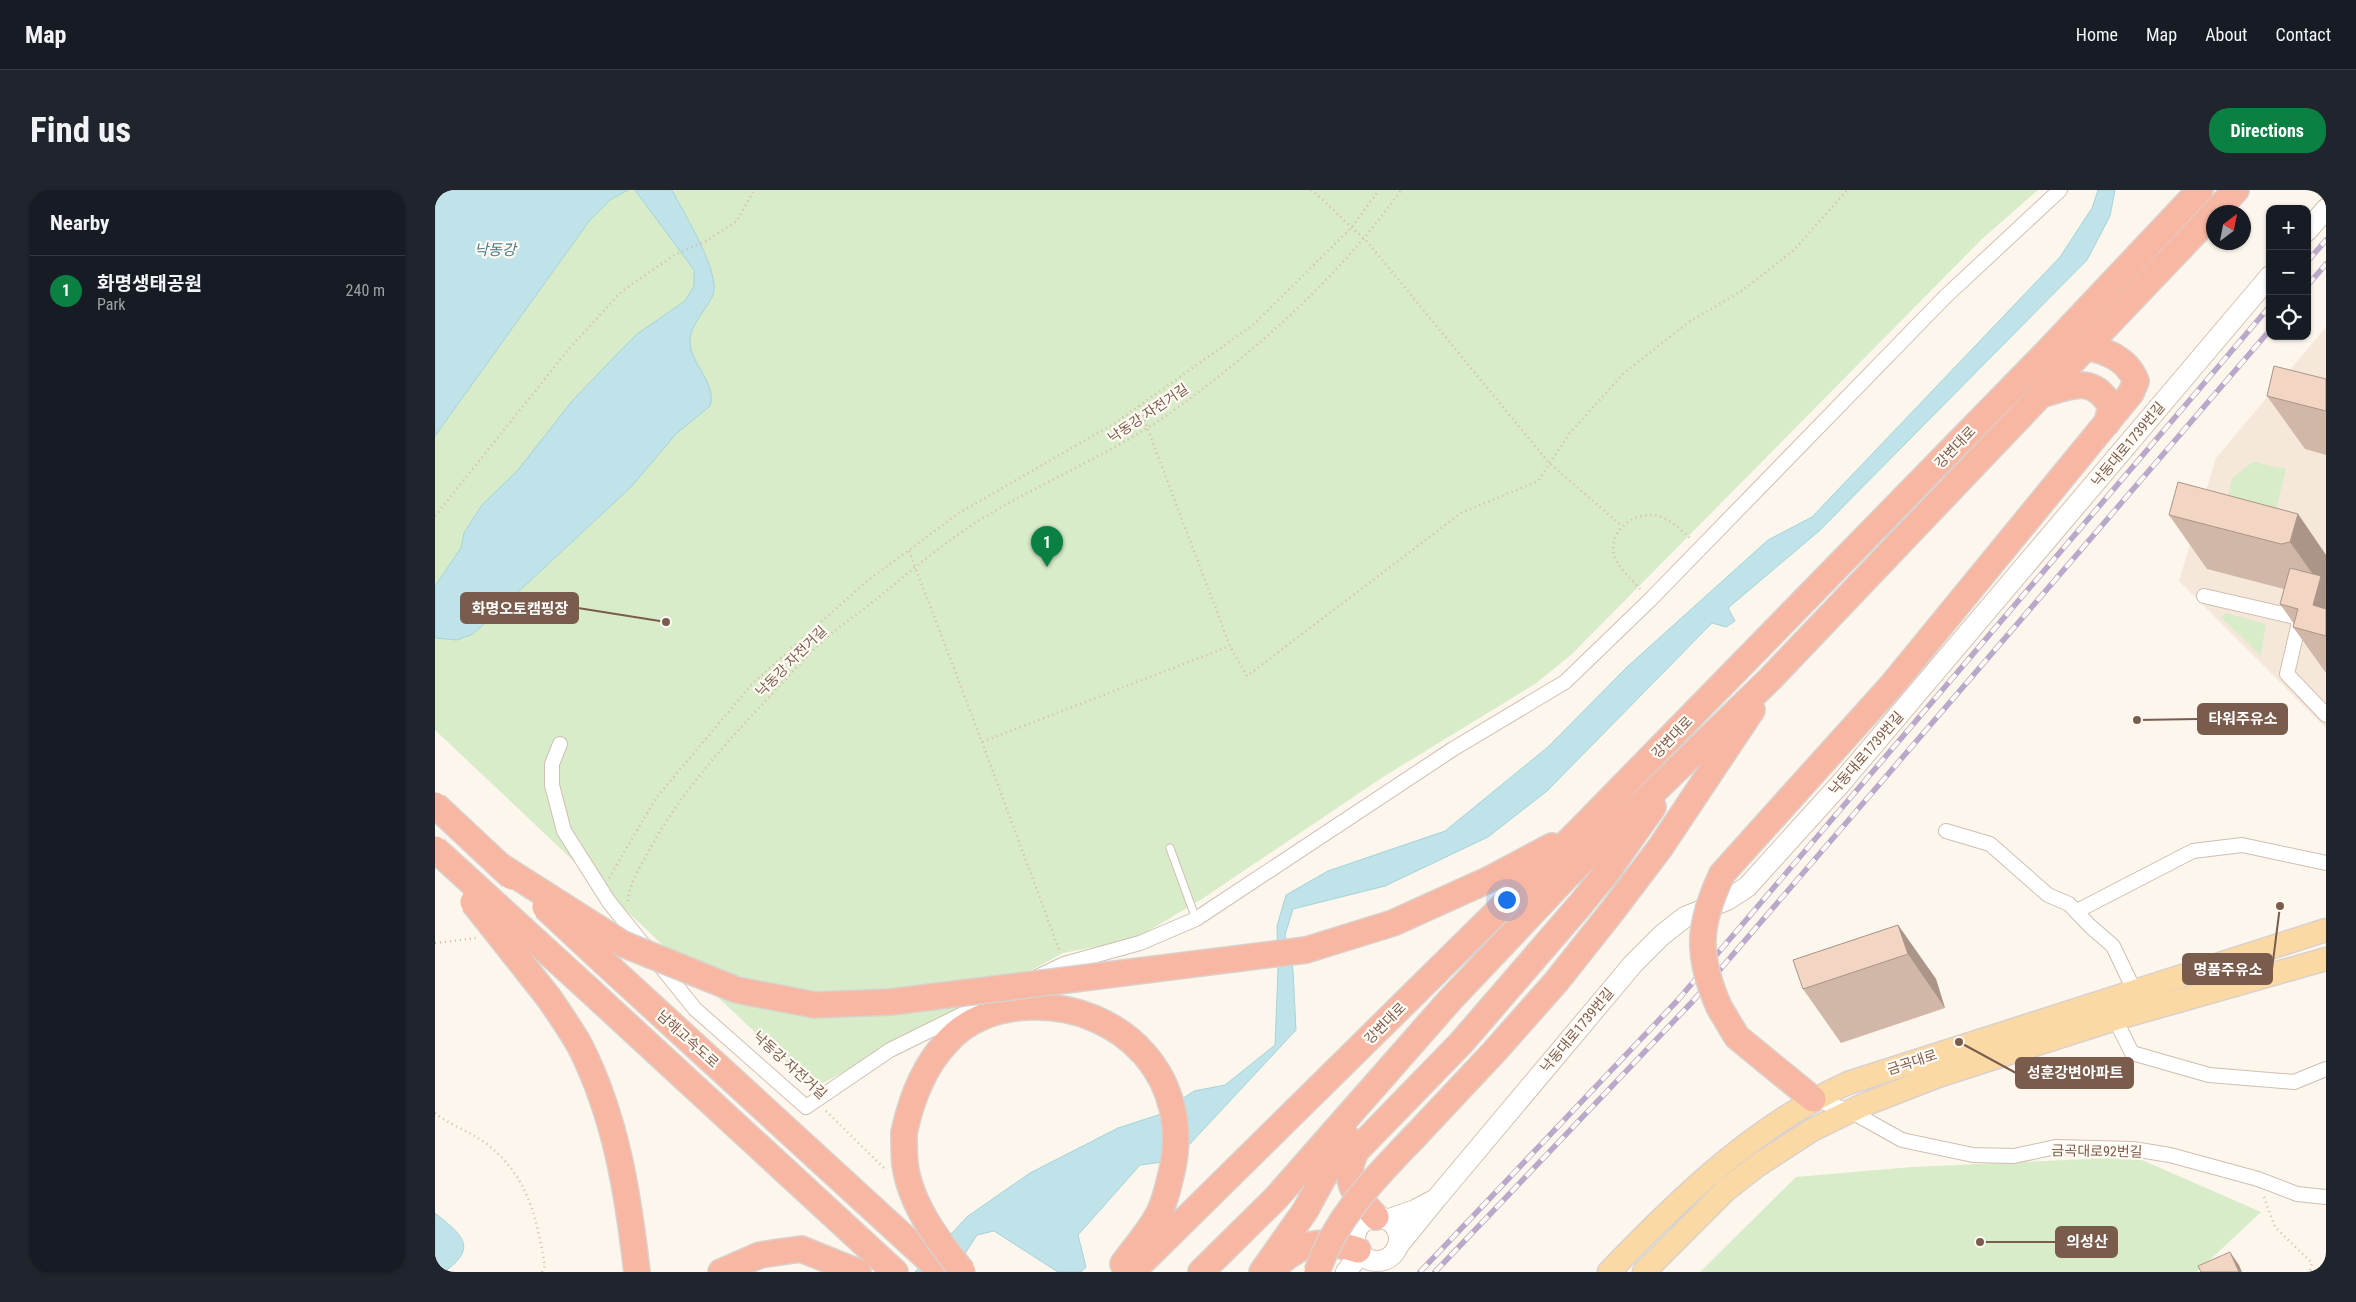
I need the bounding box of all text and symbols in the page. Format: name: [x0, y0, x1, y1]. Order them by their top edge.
text: Map: [25, 21, 66, 49]
text: Home: [2076, 24, 2118, 45]
text: Map: [2146, 24, 2177, 45]
text: About: [2205, 24, 2247, 45]
text: Contact: [2275, 24, 2331, 45]
button: Directions: [2209, 108, 2326, 153]
text: Find us: [30, 110, 131, 151]
north arrow: [2206, 205, 2251, 250]
map controls: [2266, 205, 2311, 340]
button: +: [2266, 205, 2311, 250]
text: Nearby: [50, 211, 109, 235]
water label: 낙동강: [474, 241, 518, 259]
button: −: [2266, 250, 2311, 295]
text: 화명생태공원: [97, 272, 202, 295]
text: 1: [62, 281, 70, 300]
text: 240 m: [346, 281, 385, 300]
text: Park: [97, 295, 126, 314]
button: locate: [2266, 295, 2311, 340]
street label: 낙동강 자전거길: [1105, 380, 1191, 446]
street label: 낙동대로1739번길: [2088, 399, 2168, 489]
street label: 강변대로: [1931, 423, 1979, 471]
pin: 1: [1031, 526, 1063, 567]
callout: 화명오토캠핑장: [461, 593, 578, 623]
text: 화명오토캠핑장: [472, 600, 568, 618]
street label: 낙동강 자전거길: [752, 622, 830, 700]
callout: 타워주유소: [2198, 704, 2287, 734]
street label: 낙동대로1739번길: [1826, 708, 1906, 798]
text: 타워주유소: [2208, 710, 2278, 728]
street label: 강변대로: [1648, 713, 1696, 761]
your location: [1494, 887, 1520, 913]
callout: 명품주유소: [2183, 954, 2272, 984]
text: 명품주유소: [2193, 961, 2263, 979]
street label: 낙동대로1739번길: [1537, 985, 1617, 1075]
street label: 강변대로: [1361, 999, 1409, 1047]
street label: 남해고속도로: [654, 1007, 722, 1071]
street label: 낙동강 자전거길: [750, 1028, 830, 1102]
street label: 금곡대로: [1885, 1046, 1939, 1078]
callout: 성훈강변아파트: [2016, 1058, 2133, 1088]
text: 성훈강변아파트: [2027, 1064, 2123, 1082]
street label: 금곡대로92번길: [2051, 1142, 2143, 1160]
callout: 의성산: [2056, 1227, 2117, 1257]
text: 의성산: [2066, 1233, 2108, 1251]

